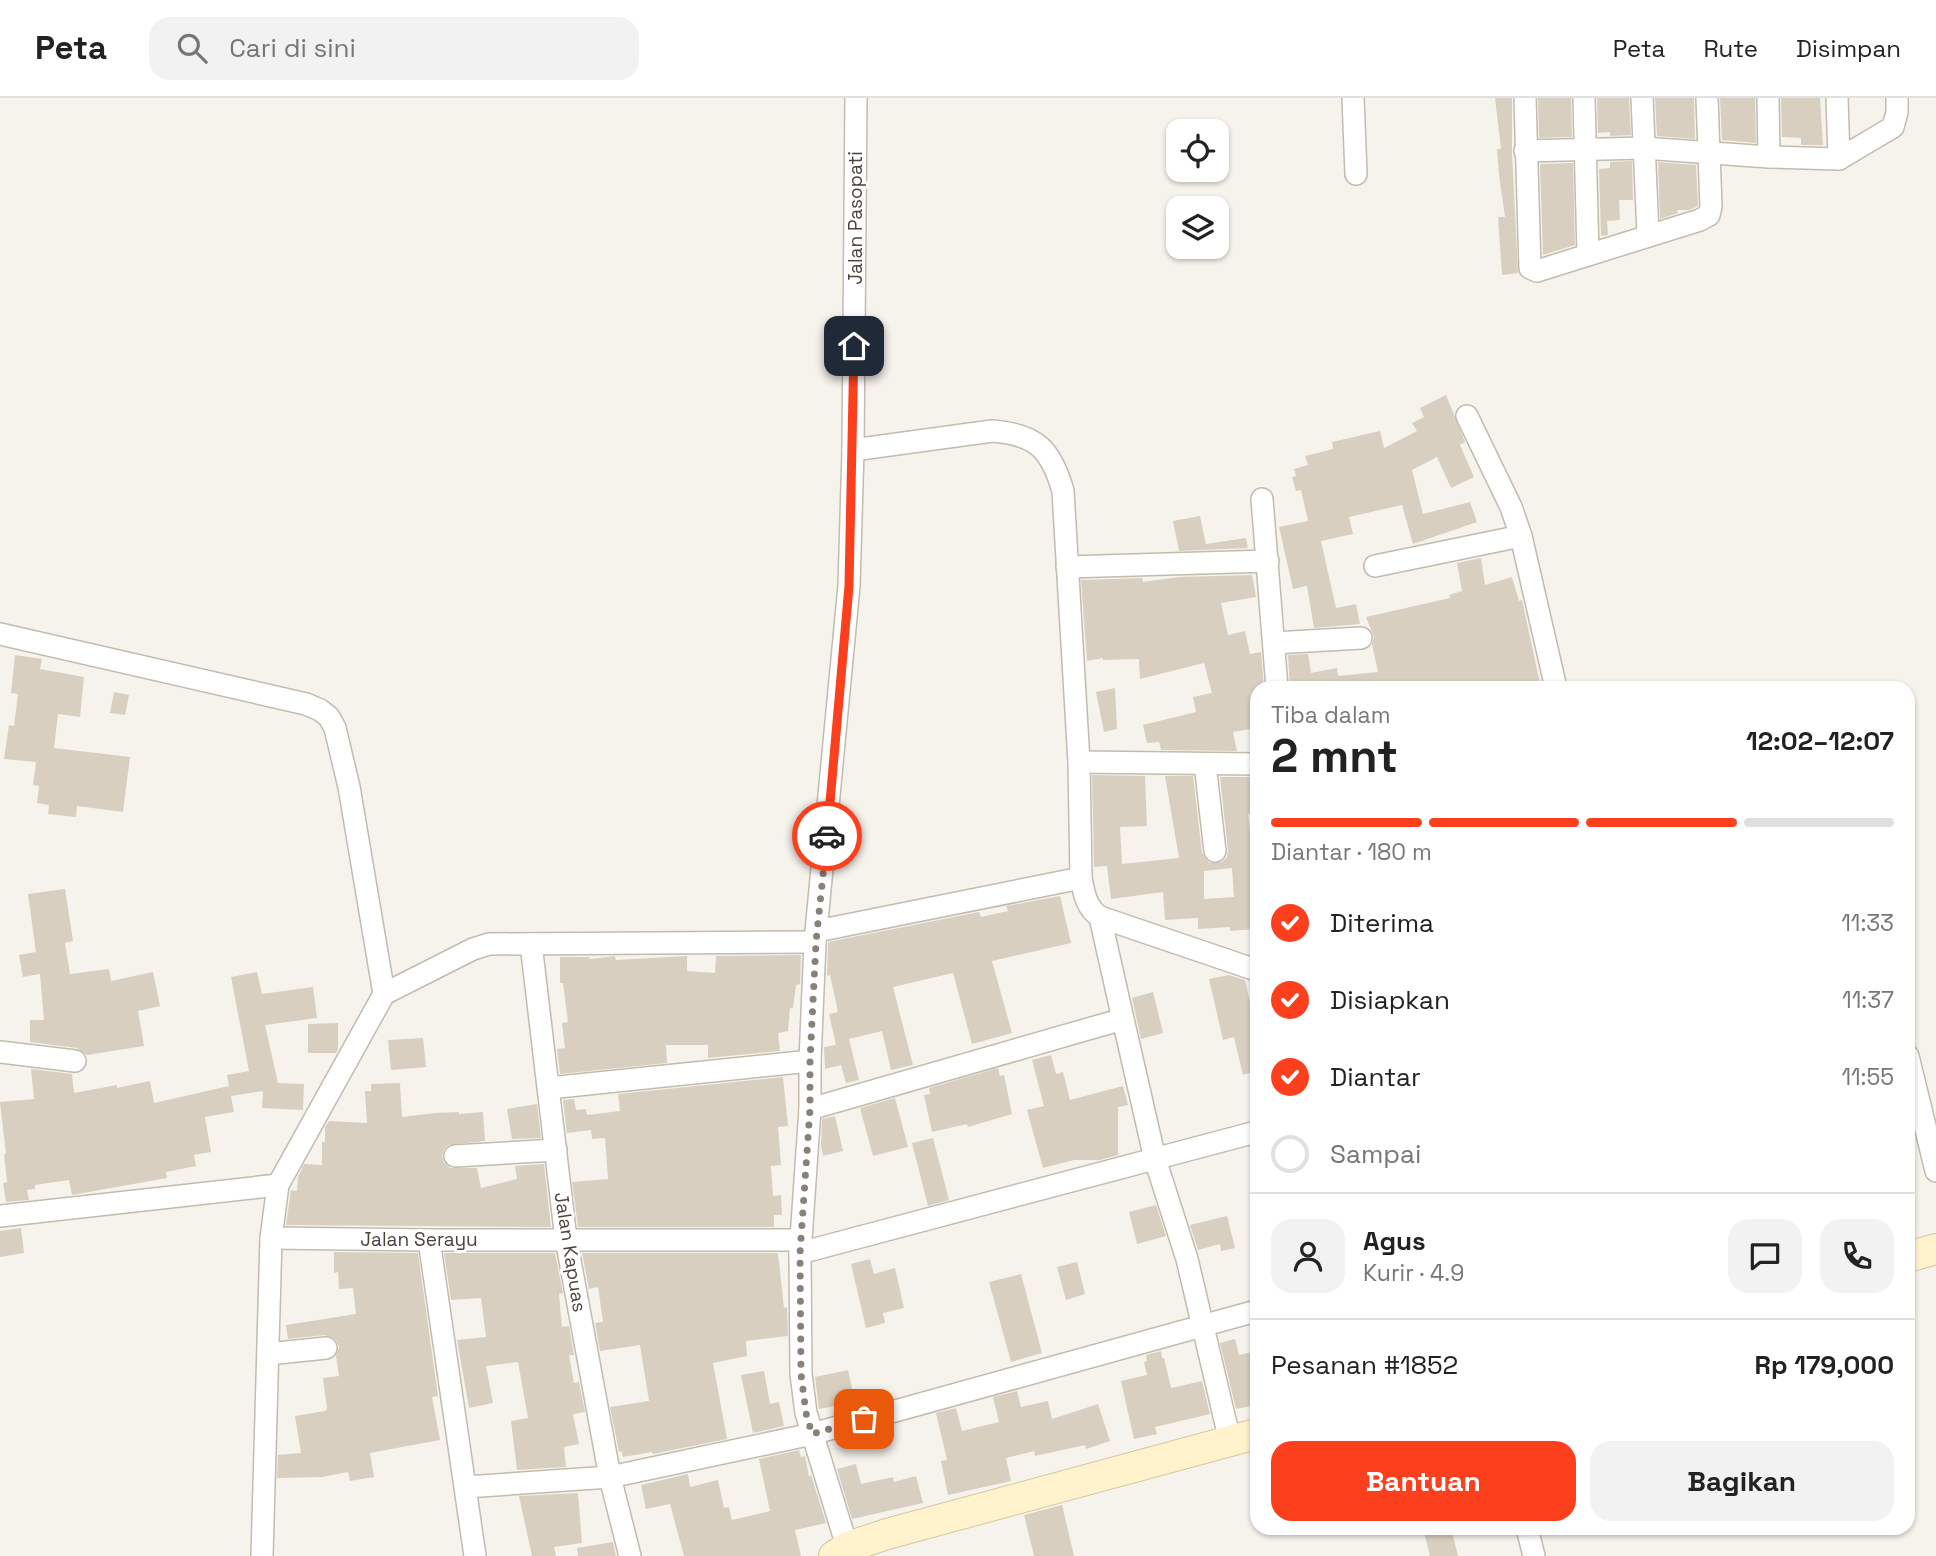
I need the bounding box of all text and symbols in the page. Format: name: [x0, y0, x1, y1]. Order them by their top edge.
search box: [149, 17, 639, 80]
text: Peta: [35, 27, 107, 69]
icon: search: [173, 29, 211, 67]
text: Cari di sini: [229, 31, 356, 65]
text: Peta: [1613, 33, 1665, 64]
text: Rute: [1703, 33, 1758, 64]
text: Disimpan: [1796, 33, 1901, 64]
map controls: [1166, 119, 1229, 259]
button: locate: [1166, 119, 1229, 182]
street label: Jalan Pasopati: [843, 151, 868, 285]
button: layers: [1166, 196, 1229, 259]
pin: [824, 316, 884, 376]
icon: home: [835, 327, 873, 365]
text: Tiba dalam: [1271, 700, 1391, 730]
text: 12:02–12:07: [1746, 724, 1894, 758]
text: 2 mnt: [1271, 727, 1398, 785]
courier: [792, 801, 862, 871]
icon: car: [808, 817, 846, 855]
text: Diantar · 180 m: [1271, 837, 1432, 867]
icon: check: [1271, 904, 1309, 942]
text: Diterima: [1330, 906, 1434, 940]
text: 11:33: [1841, 908, 1894, 938]
icon: check: [1271, 981, 1309, 1019]
text: Disiapkan: [1330, 983, 1450, 1017]
text: 11:37: [1842, 985, 1894, 1015]
icon: check: [1271, 1058, 1309, 1096]
text: Diantar: [1330, 1060, 1421, 1094]
text: 11:55: [1841, 1062, 1894, 1092]
text: Sampai: [1330, 1137, 1421, 1171]
street label: Jalan Kapuas: [549, 1190, 592, 1314]
button: person: [1271, 1219, 1345, 1293]
button: chat: [1728, 1219, 1802, 1293]
button: phone: [1820, 1219, 1894, 1293]
text: Agus: [1363, 1224, 1426, 1258]
street label: Jalan Serayu: [360, 1227, 478, 1252]
text: Kurir · 4.9: [1363, 1258, 1464, 1288]
text: Pesanan #1852: [1271, 1348, 1458, 1382]
text: Rp 179,000: [1755, 1348, 1894, 1382]
pin: [834, 1389, 894, 1449]
icon: bag: [845, 1400, 883, 1438]
button: Bantuan: [1271, 1441, 1576, 1521]
button: Bagikan: [1590, 1441, 1894, 1521]

